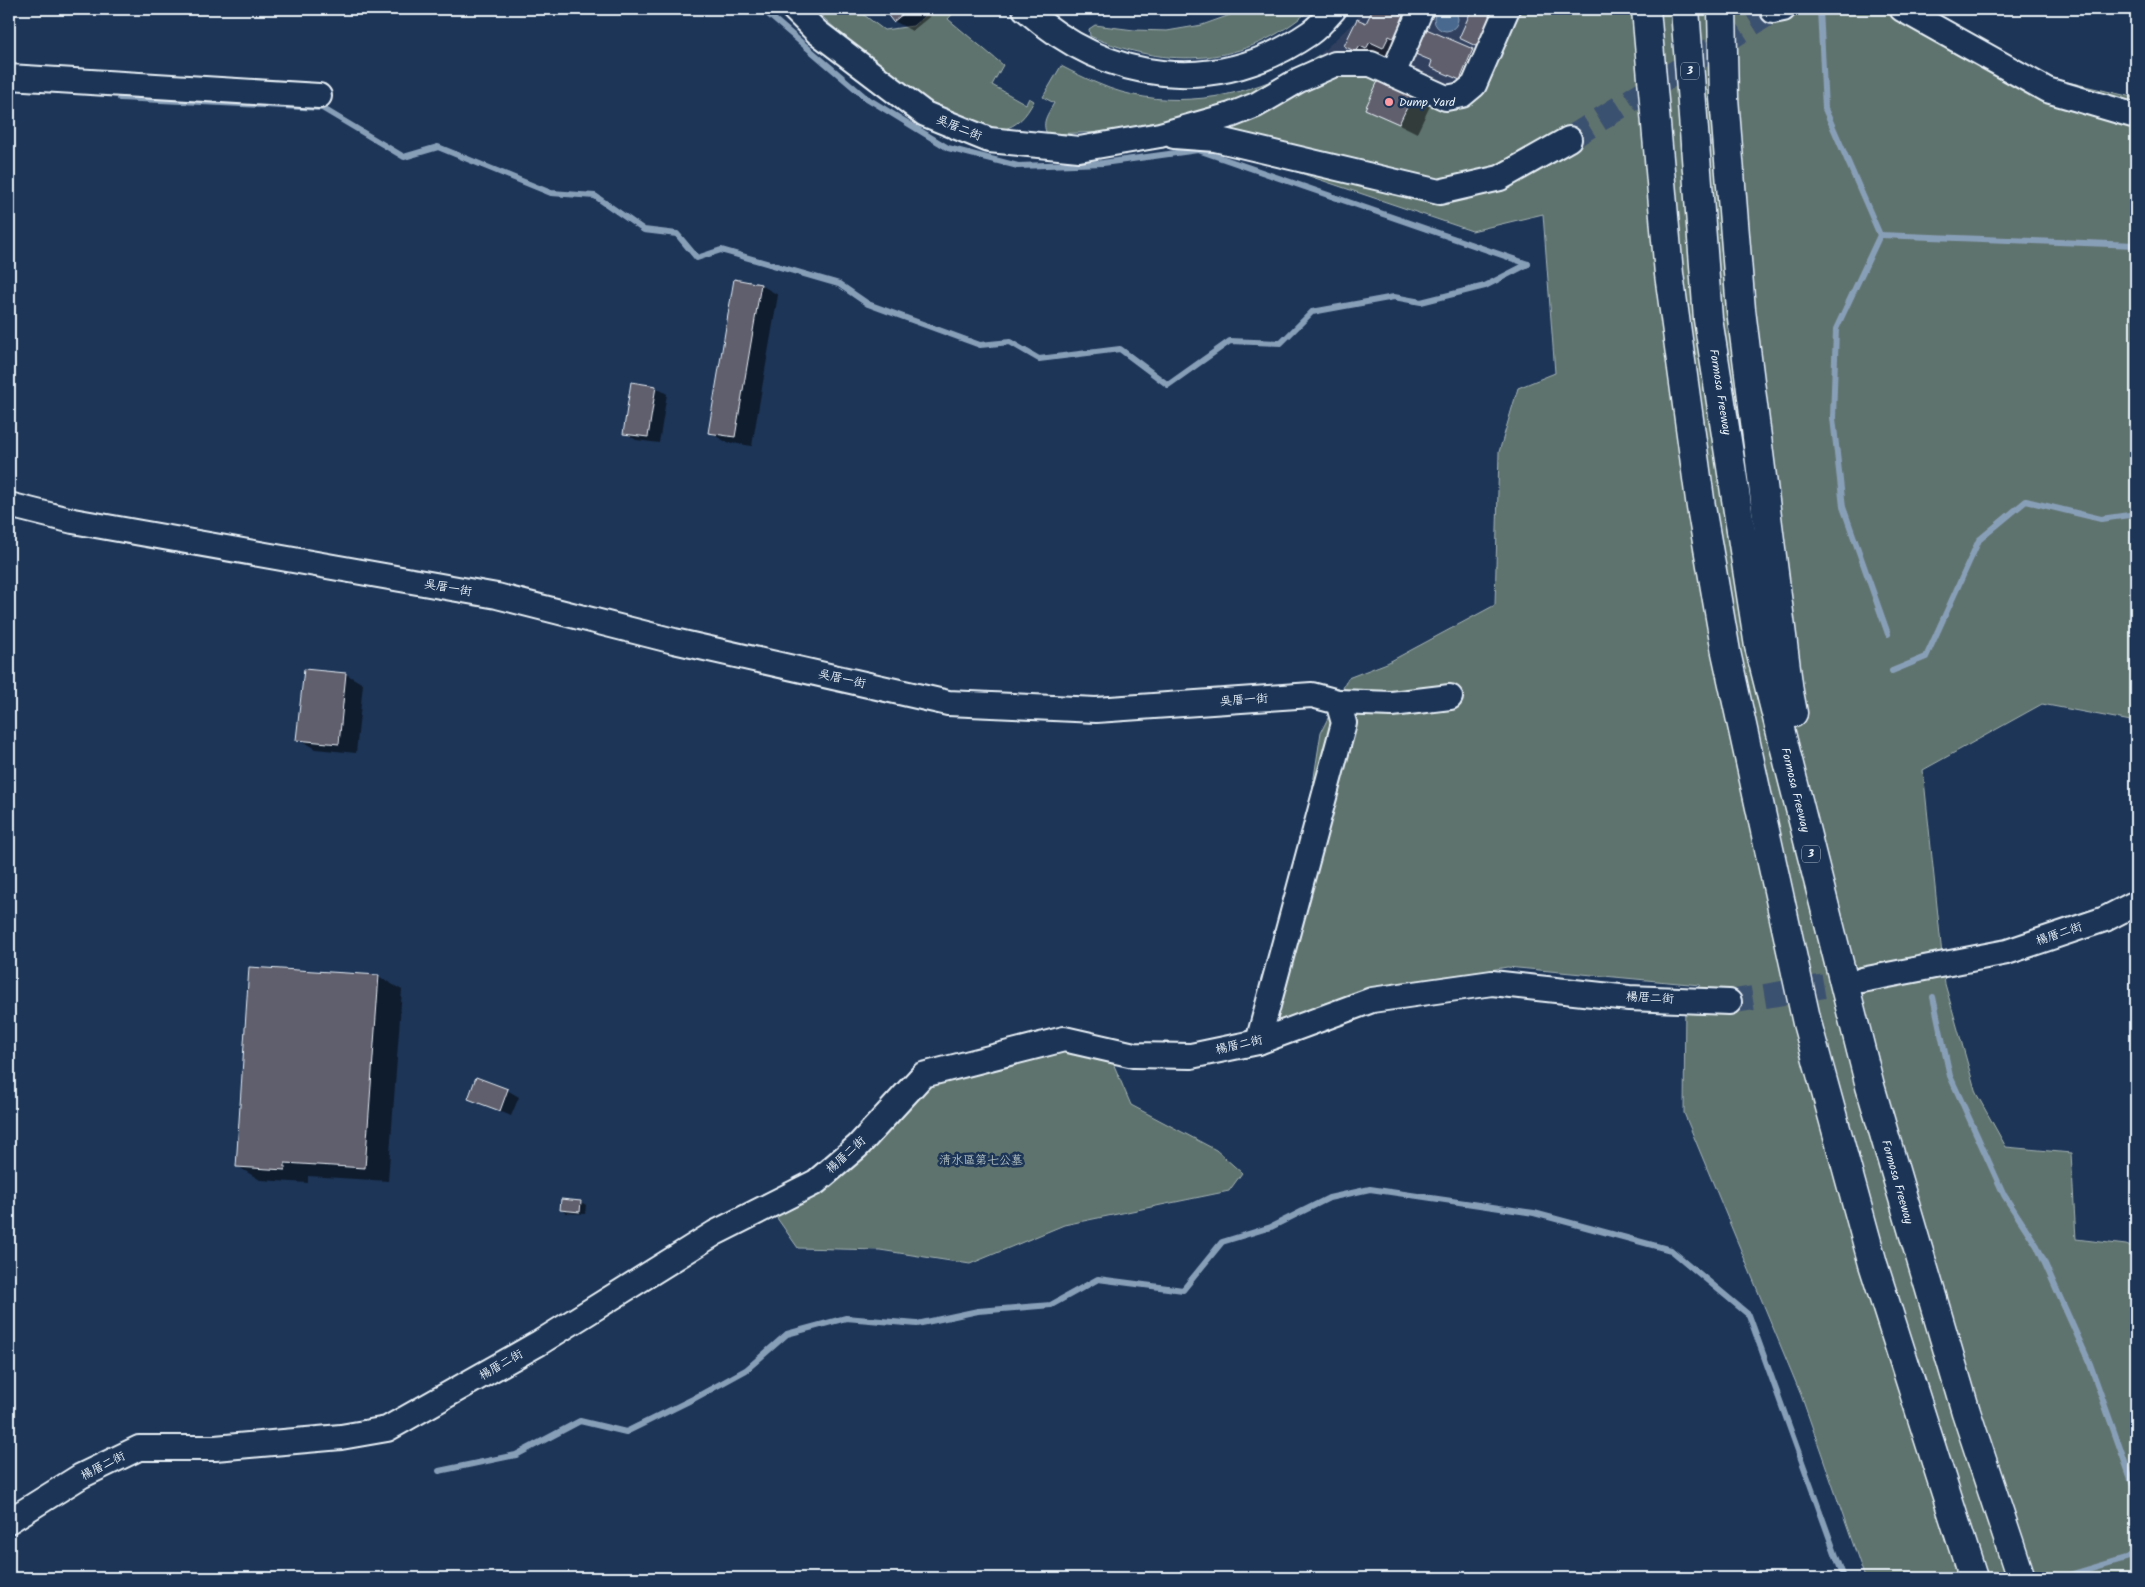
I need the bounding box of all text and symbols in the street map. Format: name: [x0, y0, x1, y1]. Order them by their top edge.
road number: 3: [1681, 62, 1699, 80]
place label: Dump Yard: [1399, 93, 1456, 112]
marker: Dump Yard: [1383, 96, 1395, 108]
street label: 吳厝二街: [933, 110, 985, 146]
street label: Formosa Freeway: [1704, 348, 1736, 437]
street label: 吳厝一街: [423, 574, 473, 602]
street label: 吳厝一街: [816, 664, 868, 694]
street label: 吳厝一街: [1219, 689, 1269, 711]
street label: Formosa Freeway: [1775, 746, 1815, 835]
road number: 3: [1802, 846, 1820, 862]
street label: 楊厝二街: [2033, 917, 2085, 951]
street label: 楊厝二街: [1626, 987, 1674, 1009]
street label: 楊厝二街: [1213, 1030, 1265, 1060]
street label: 楊厝二街: [822, 1132, 870, 1178]
street label: Formosa Freeway: [1876, 1138, 1918, 1227]
park label: 清水區第七公墓: [939, 1151, 1023, 1170]
street label: 楊厝二街: [475, 1345, 527, 1385]
street label: 楊厝二街: [77, 1447, 129, 1485]

